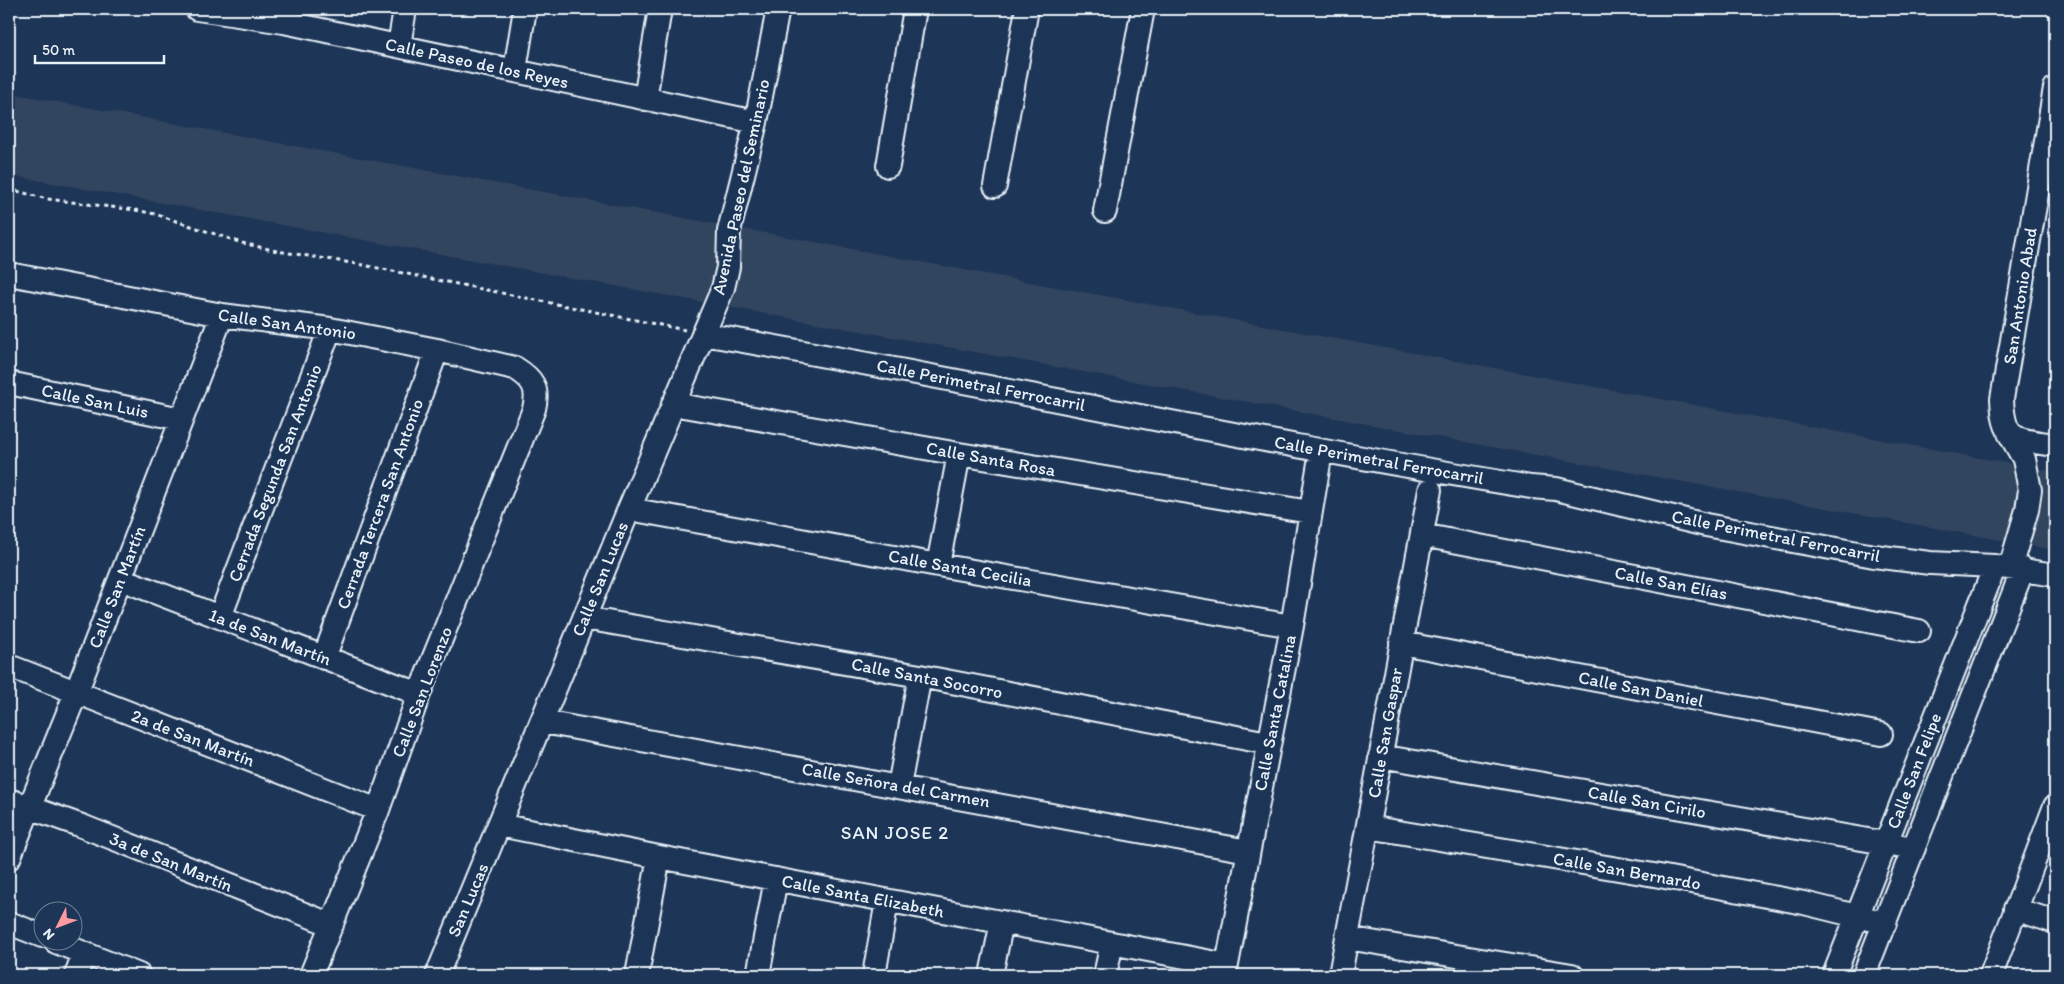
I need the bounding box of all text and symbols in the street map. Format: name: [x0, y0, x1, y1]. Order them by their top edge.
scale bar: [35, 32, 164, 64]
street label: Calle Paseo de los Reyes: [383, 33, 571, 93]
text: 50 m: [42, 41, 75, 59]
street label: Avenida Paseo del Seminario: [707, 77, 775, 297]
street label: San Antonio Abad: [1998, 226, 2042, 366]
street label: Calle San Antonio: [217, 303, 357, 345]
street label: Calle Perimetral Ferrocarril: [875, 354, 1087, 416]
street label: Cerrada Segunda San Antonio: [223, 361, 327, 585]
street label: Calle San Luis: [39, 379, 151, 423]
street label: Cerrada Tercera San Antonio: [332, 396, 428, 612]
street label: Calle Perimetral Ferrocarril: [1273, 431, 1485, 489]
street label: Calle Santa Rosa: [924, 437, 1058, 481]
street label: Calle Perimetral Ferrocarril: [1670, 505, 1882, 567]
street label: Calle San Lucas: [567, 518, 633, 640]
street label: Calle San Martín: [84, 523, 150, 651]
street label: Calle Santa Cecilia: [887, 545, 1033, 591]
street label: Calle San Elías: [1613, 561, 1729, 605]
street label: 1a de San Martín: [206, 604, 335, 671]
street label: Calle San Lorenzo: [387, 623, 457, 761]
street label: Calle Santa Catalina: [1249, 633, 1301, 793]
street label: Calle Santa Socorro: [849, 653, 1005, 703]
street label: Calle San Gaspar: [1363, 665, 1407, 800]
street label: Calle San Daniel: [1576, 666, 1706, 712]
street label: 2a de San Martín: [128, 704, 258, 772]
street label: Calle San Felipe: [1882, 710, 1946, 832]
street label: Calle Señora del Carmen: [800, 758, 992, 812]
street label: Calle San Cirilo: [1586, 781, 1708, 823]
district label: SAN JOSE 2: [841, 821, 949, 844]
street label: 3a de San Martín: [106, 827, 236, 897]
street label: Calle San Bernardo: [1551, 847, 1703, 895]
street label: San Lucas: [443, 860, 493, 940]
street label: Calle Santa Elizabeth: [780, 869, 947, 923]
north arrow: [32, 902, 82, 952]
text: N: [39, 925, 58, 944]

